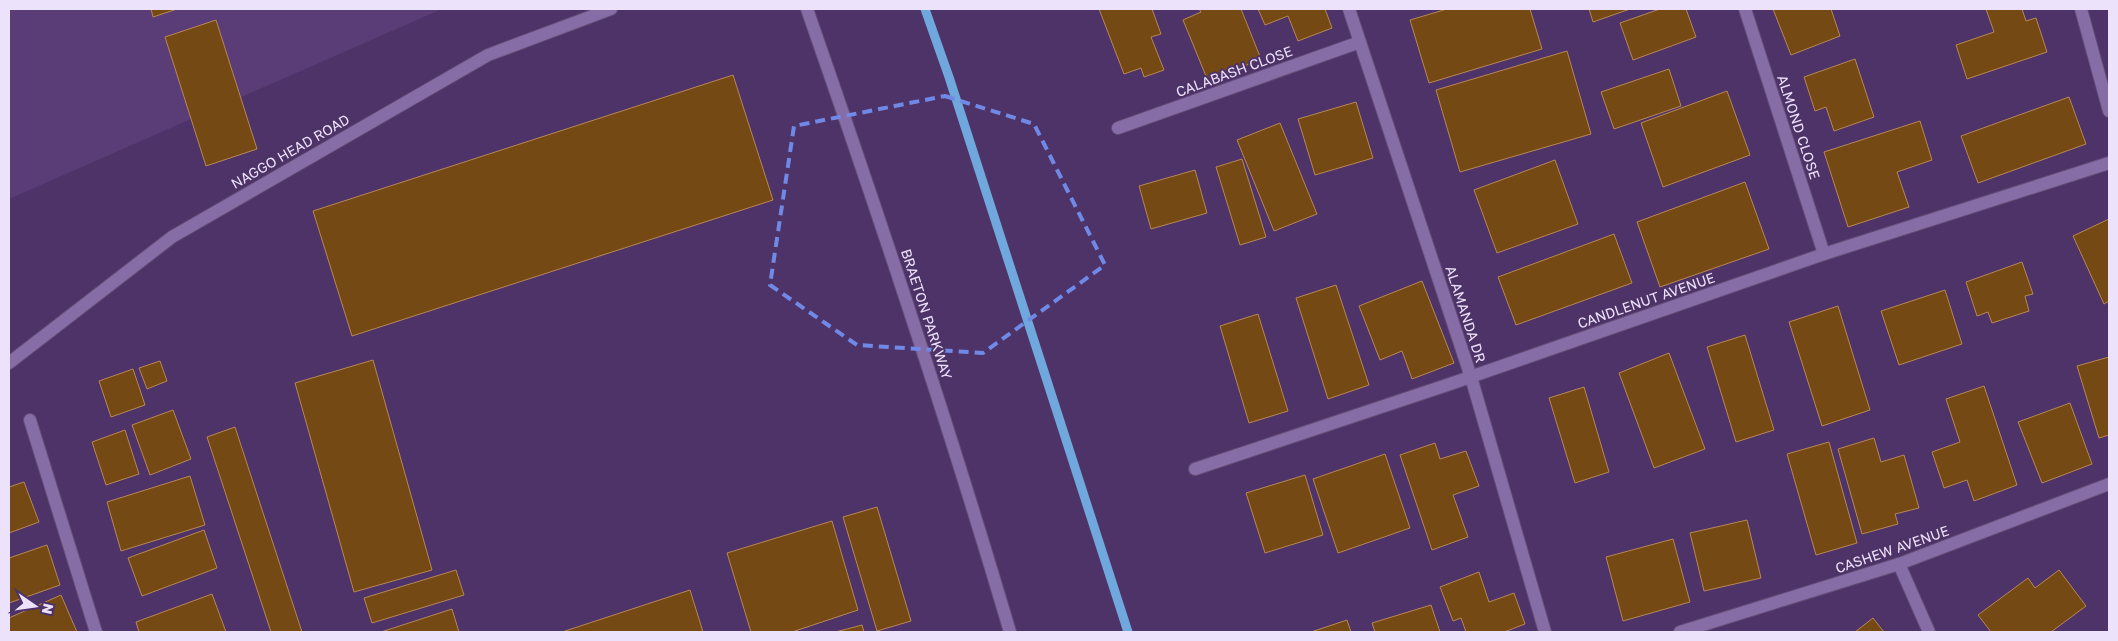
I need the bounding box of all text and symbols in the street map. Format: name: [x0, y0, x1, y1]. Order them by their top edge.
street label: CALABASH CLOSE: [1173, 42, 1295, 100]
street label: ALMOND CLOSE: [1774, 73, 1824, 181]
street label: NAGGO HEAD ROAD: [228, 110, 352, 192]
street label: BRAETON PARKWAY: [898, 247, 956, 381]
street label: ALAMANDA DR: [1442, 263, 1490, 365]
street label: CANDLENUT AVENUE: [1575, 269, 1717, 331]
street label: CASHEW AVENUE: [1833, 522, 1951, 576]
north arrow: [10, 581, 60, 631]
text: N: [39, 602, 58, 616]

